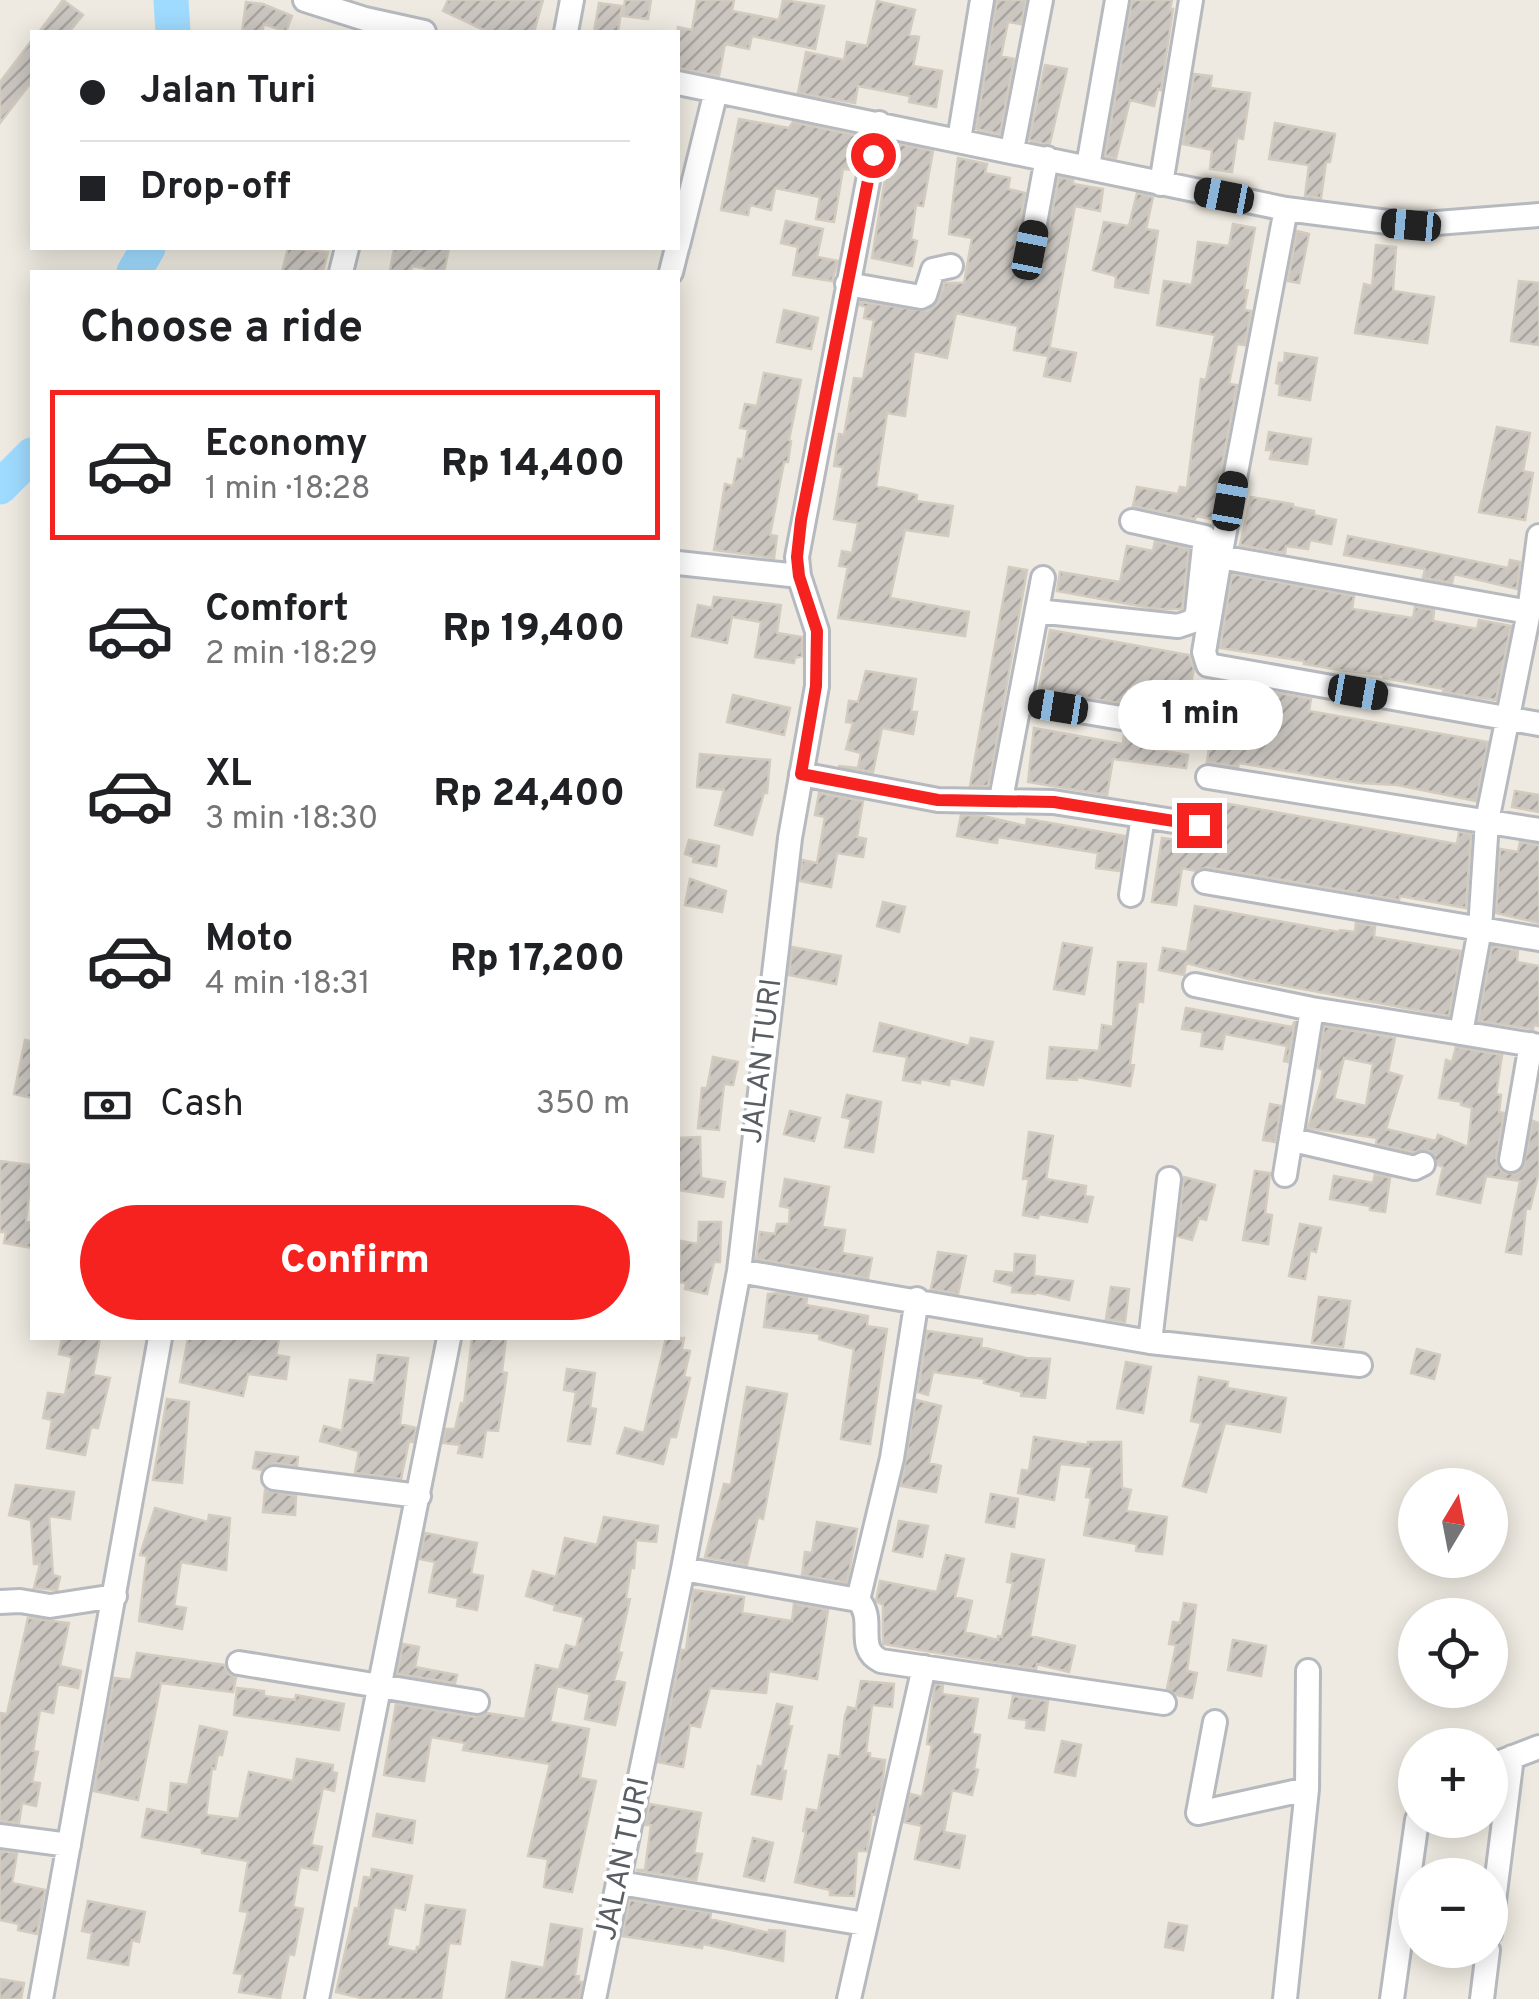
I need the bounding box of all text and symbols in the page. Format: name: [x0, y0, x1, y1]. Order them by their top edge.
text: Jalan Turi: [140, 68, 316, 117]
route start: [851, 133, 896, 178]
text: Drop-off: [140, 164, 291, 213]
car: [1192, 176, 1256, 216]
car: [1380, 207, 1442, 243]
car: [1010, 218, 1050, 282]
text: Choose a ride: [80, 301, 363, 358]
icon: car: [85, 420, 175, 510]
text: Economy: [205, 421, 367, 470]
text: Rp 14,400: [441, 441, 625, 490]
car: [1210, 469, 1250, 533]
text: 1 min · 18:28: [205, 470, 371, 510]
icon: car: [85, 585, 175, 675]
text: Comfort: [205, 586, 349, 635]
text: Rp 19,400: [442, 606, 625, 655]
text: 2 min · 18:29: [205, 635, 378, 675]
car: [1326, 672, 1390, 712]
callout: 1 min: [1116, 680, 1282, 750]
car: [1026, 687, 1090, 727]
text: 1 min: [1161, 695, 1240, 735]
icon: car: [85, 750, 175, 840]
text: XL: [205, 751, 252, 800]
text: Rp 24,400: [434, 771, 625, 820]
text: 3 min · 18:30: [205, 800, 378, 840]
route end: [1177, 803, 1222, 848]
icon: car: [85, 915, 175, 1005]
text: Moto: [205, 916, 293, 965]
text: Rp 17,200: [450, 936, 625, 985]
text: 4 min · 18:31: [205, 965, 371, 1005]
street label: JALAN TURI: [735, 976, 791, 1146]
icon: cash: [80, 1078, 135, 1133]
text: Cash: [160, 1081, 244, 1130]
text: 350 m: [536, 1085, 630, 1125]
button: Confirm: [80, 1205, 630, 1320]
north arrow: [1398, 1468, 1508, 1578]
map controls: [1398, 1468, 1508, 1968]
button: locate: [1398, 1598, 1508, 1708]
button: +: [1398, 1728, 1508, 1838]
street label: JALAN TURI: [589, 1774, 659, 1944]
button: −: [1398, 1858, 1508, 1968]

